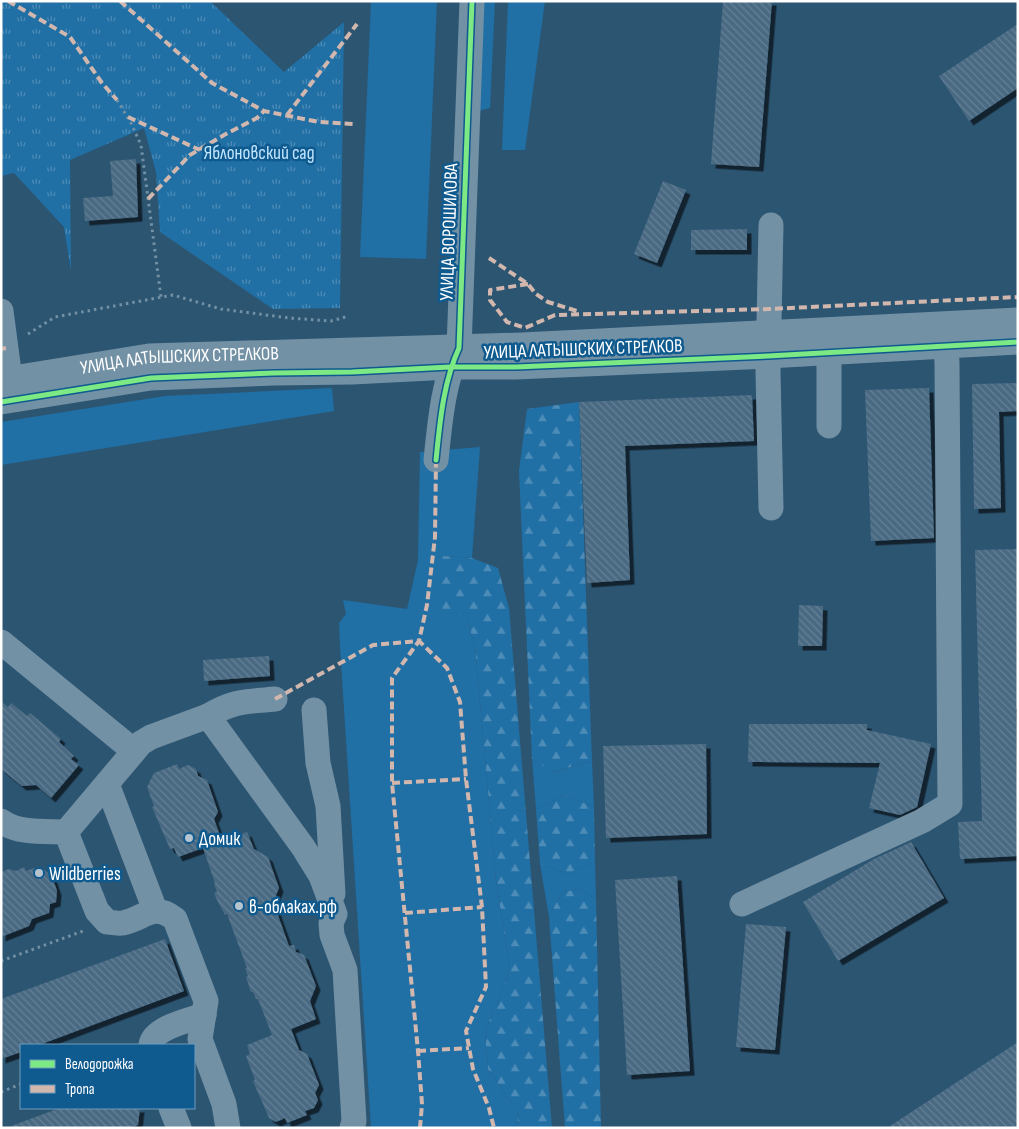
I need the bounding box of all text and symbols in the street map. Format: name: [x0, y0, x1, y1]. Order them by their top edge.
park label: Яблоновский сад: [203, 142, 315, 165]
street label: УЛИЦА ВОРОШИЛОВА: [436, 162, 463, 301]
street label: УЛИЦА ЛАТЫШСКИХ СТРЕЛКОВ: [483, 335, 683, 364]
street label: УЛИЦА ЛАТЫШСКИХ СТРЕЛКОВ: [79, 342, 279, 380]
place label: Домик: [199, 828, 241, 851]
marker: Домик: [183, 832, 195, 844]
place label: Wildberries: [49, 863, 121, 886]
marker: Wildberries: [33, 867, 45, 879]
place label: в-облаках.рф: [249, 896, 337, 919]
marker: в-облаках.рф: [233, 900, 245, 912]
legend: [20, 1044, 195, 1109]
text: Велодорожка: [65, 1055, 134, 1074]
text: Тропа: [65, 1080, 95, 1099]

